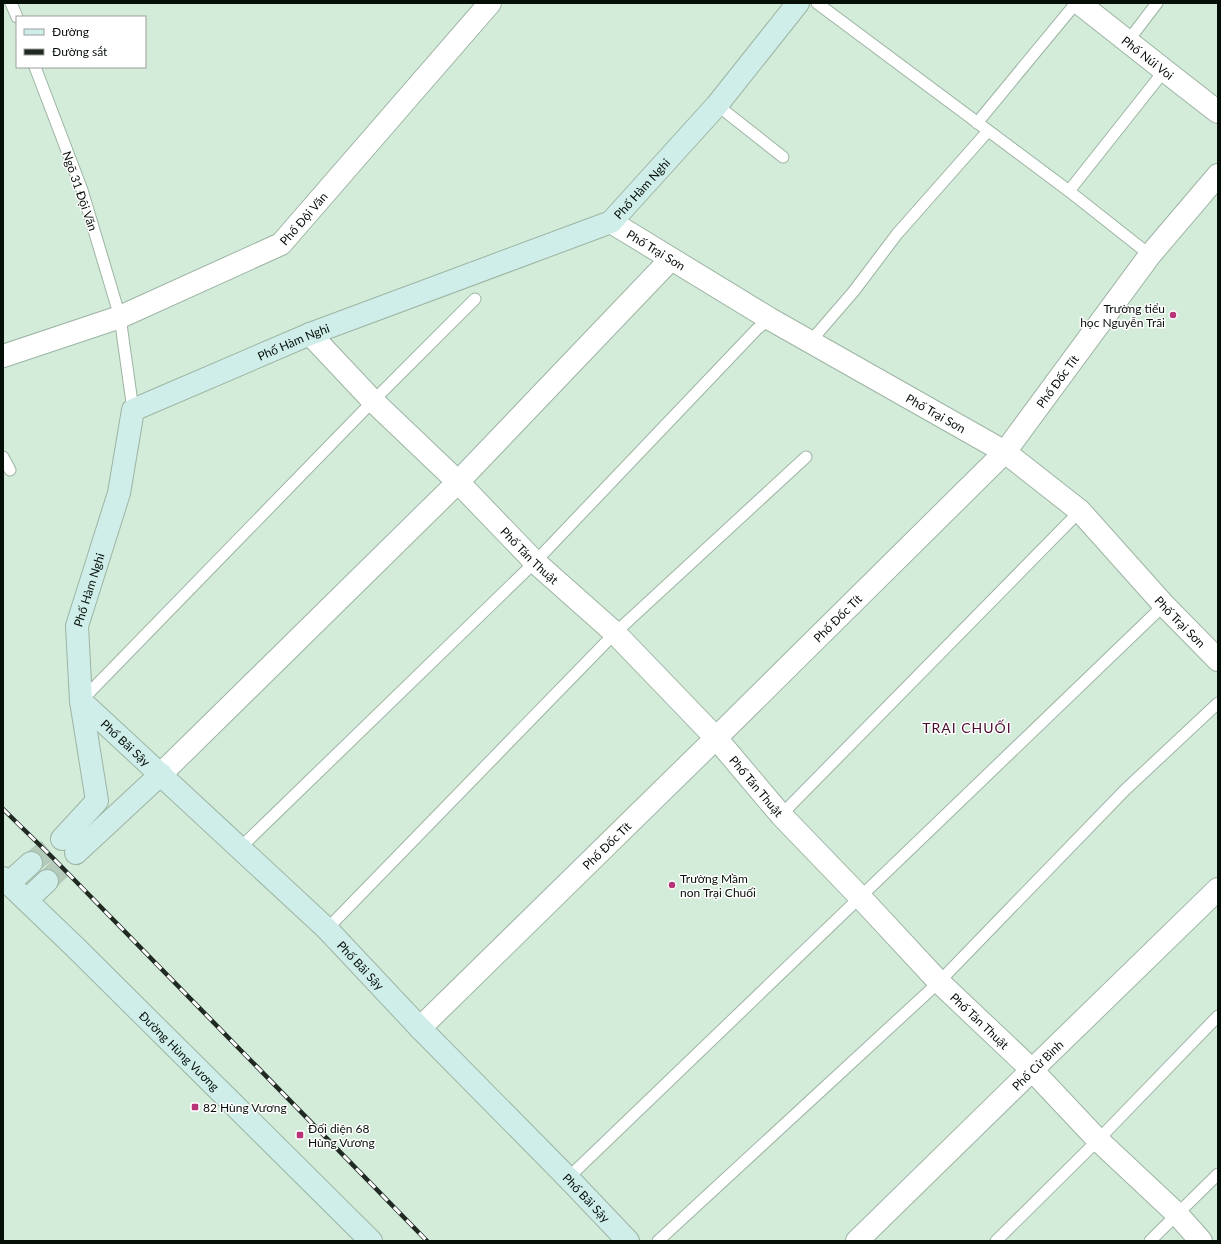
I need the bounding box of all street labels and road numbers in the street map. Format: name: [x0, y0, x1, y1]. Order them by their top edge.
street label: Phố Núi Voi: [1119, 32, 1177, 83]
street label: Ngõ 31 Đội Văn: [59, 149, 101, 233]
street label: Phố Hàm Nghi: [610, 155, 673, 222]
street label: Phố Đội Văn: [276, 189, 330, 248]
street label: Phố Trại Sơn: [624, 226, 688, 273]
street label: Phố Hàm Nghi: [255, 320, 331, 363]
street label: Phố Đốc Tít: [1033, 351, 1082, 411]
street label: Phố Trại Sơn: [904, 390, 968, 436]
street label: Phố Tán Thuật: [498, 524, 562, 587]
street label: Phố Hàm Nghi: [70, 551, 107, 629]
street label: Phố Đốc Tít: [810, 590, 865, 645]
street label: Phố Trại Sơn: [1152, 593, 1209, 650]
street label: Phố Bãi Sậy: [98, 716, 154, 770]
street label: Phố Tán Thuật: [727, 753, 787, 820]
street label: Phố Đốc Tít: [579, 818, 634, 872]
street label: Phố Bãi Sậy: [334, 937, 388, 993]
street label: Phố Tán Thuật: [947, 989, 1013, 1052]
street label: Đường Hùng Vương: [136, 1008, 223, 1094]
street label: Phố Cử Bình: [1008, 1037, 1066, 1093]
street label: Phố Bãi Sậy: [560, 1170, 614, 1226]

